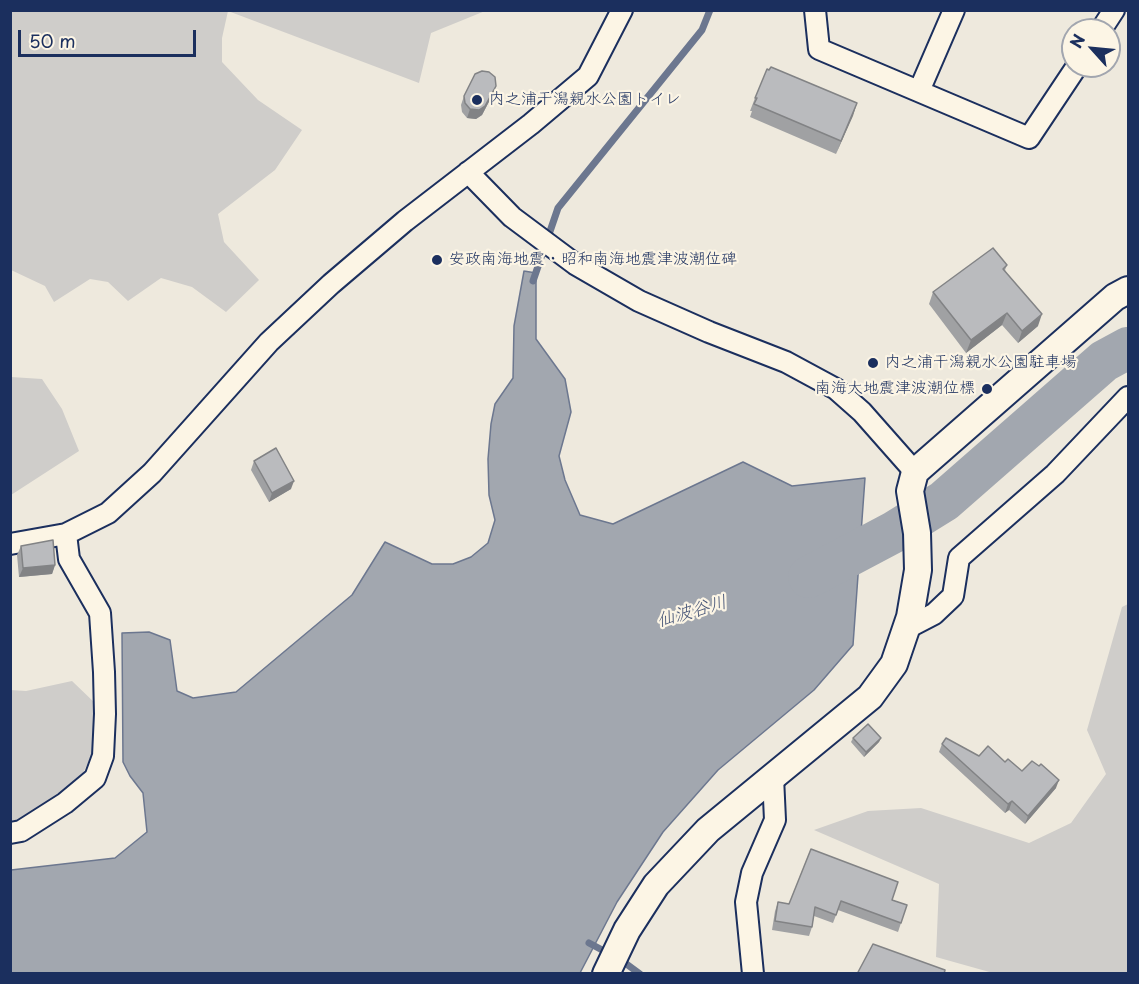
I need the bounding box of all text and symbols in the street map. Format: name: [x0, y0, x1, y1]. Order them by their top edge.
scale bar: [21, 18, 200, 56]
north arrow: [1061, 18, 1121, 78]
text: 50 m: [29, 27, 76, 54]
text: N: [1063, 30, 1090, 52]
place label: 内之浦干潟親水公園トイレ: [489, 90, 681, 110]
marker: 内之浦干潟親水公園トイレ: [470, 93, 484, 107]
place label: 安政南海地震・昭和南海地震津波潮位碑: [449, 250, 737, 270]
marker: 安政南海地震・昭和南海地震津波潮位碑: [430, 253, 444, 267]
place label: 内之浦干潟親水公園駐車場: [885, 353, 1077, 373]
marker: 内之浦干潟親水公園駐車場: [866, 356, 880, 370]
place label: 南海大地震津波潮位標: [815, 379, 975, 399]
marker: 南海大地震津波潮位標: [980, 382, 994, 396]
water label: 仙波谷川: [654, 592, 730, 632]

